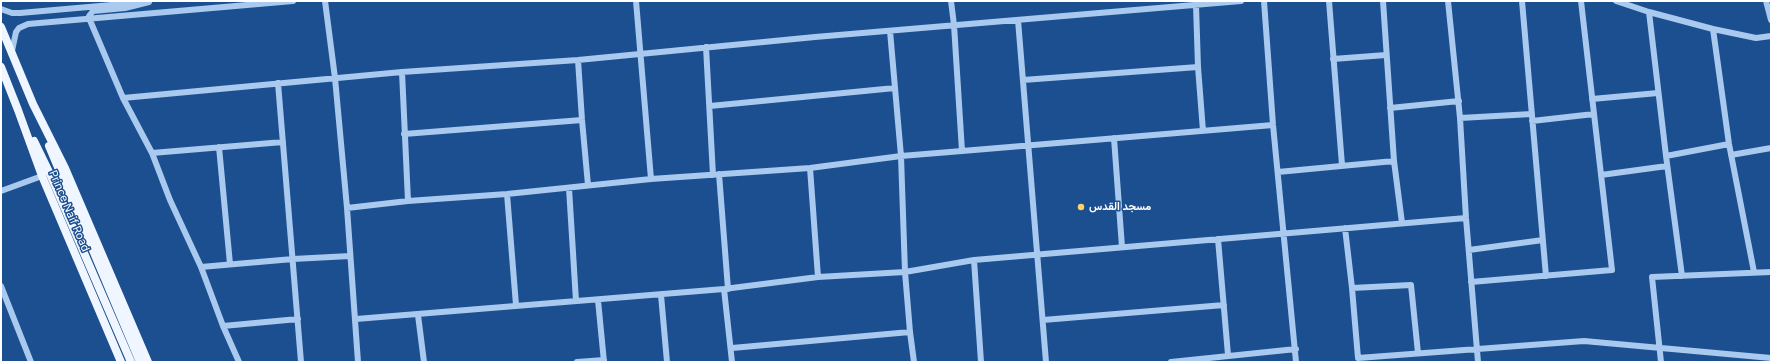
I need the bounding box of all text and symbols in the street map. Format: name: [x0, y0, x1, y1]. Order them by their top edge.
street label: Prince Naif Road: [46, 168, 92, 254]
place label: مسجد القدس: [1089, 200, 1151, 214]
marker: مسجد القدس: [1076, 202, 1086, 212]

